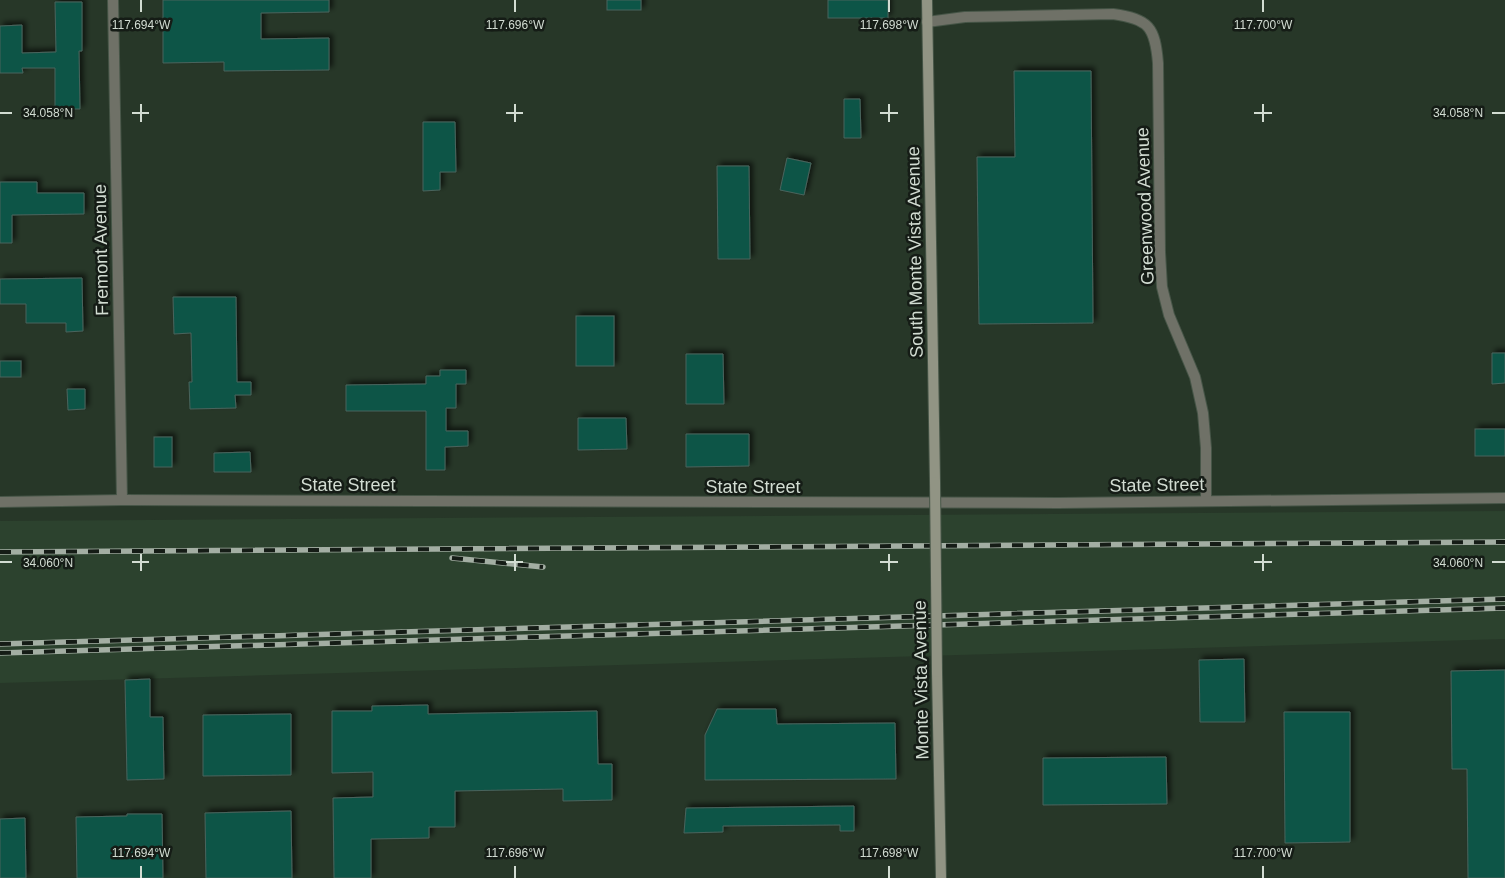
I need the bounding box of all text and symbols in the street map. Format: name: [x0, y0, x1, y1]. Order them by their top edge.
text: 117.694°W: [112, 18, 171, 32]
text: 117.696°W: [486, 18, 545, 32]
text: 117.698°W: [860, 18, 919, 32]
text: 117.700°W: [1234, 18, 1293, 32]
text: 34.058°N: [23, 106, 73, 120]
text: 34.058°N: [1433, 106, 1483, 120]
street label: Greenwood Avenue: [1132, 127, 1158, 285]
street label: South Monte Vista Avenue: [903, 146, 927, 358]
street label: Fremont Avenue: [90, 184, 112, 316]
street label: State Street: [1109, 474, 1205, 496]
street label: State Street: [300, 475, 396, 495]
street label: State Street: [705, 477, 801, 497]
text: 34.060°N: [23, 556, 73, 570]
text: 34.060°N: [1433, 556, 1483, 570]
street label: Monte Vista Avenue: [910, 600, 932, 760]
text: 117.694°W: [112, 846, 171, 860]
text: 117.696°W: [486, 846, 545, 860]
text: 117.698°W: [860, 846, 919, 860]
text: 117.700°W: [1234, 846, 1293, 860]

